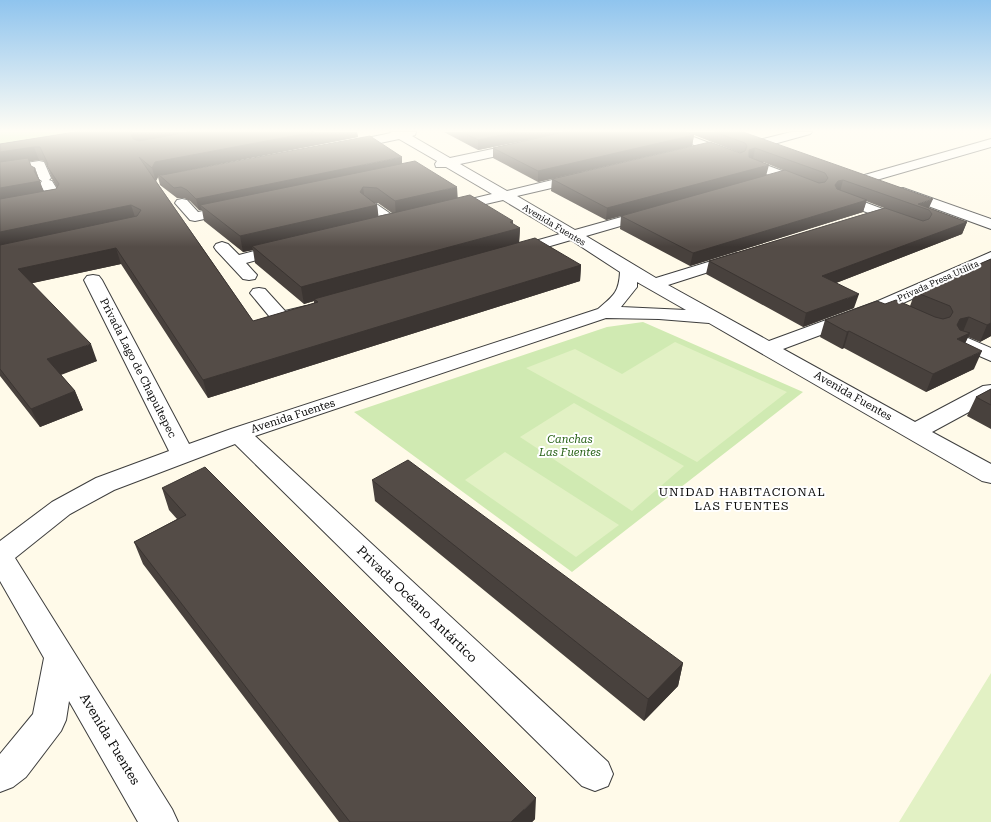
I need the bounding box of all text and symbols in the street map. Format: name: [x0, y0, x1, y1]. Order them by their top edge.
street label: Avenida Fuentes: [521, 202, 587, 248]
street label: Privada Presa Utilita: [896, 258, 980, 303]
street label: Privada Lago de Chapultepec: [97, 296, 179, 440]
street label: Avenida Fuentes: [812, 368, 894, 424]
street label: Avenida Fuentes: [249, 396, 337, 436]
park label: Canchas Las Fuentes: [538, 433, 601, 459]
district label: UNIDAD HABITACIONAL LAS FUENTES: [658, 485, 826, 513]
street label: Privada Océano Antártico: [354, 543, 480, 665]
street label: Avenida Fuentes: [77, 691, 143, 787]

